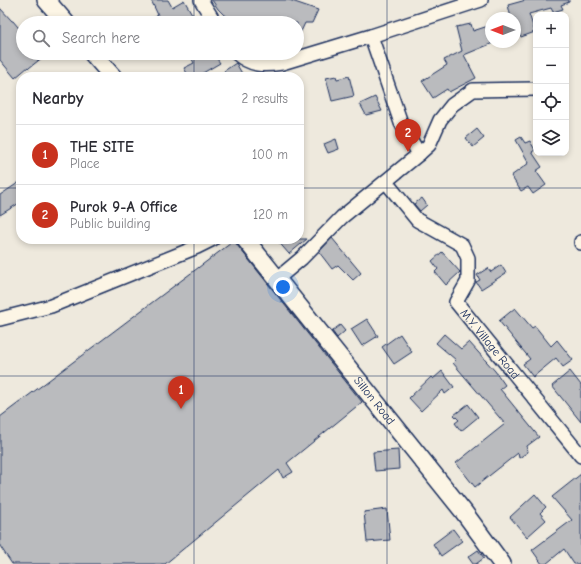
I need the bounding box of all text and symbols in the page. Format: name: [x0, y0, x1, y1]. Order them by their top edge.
north arrow: [485, 12, 521, 48]
map controls: [533, 12, 569, 156]
button: +: [533, 12, 569, 48]
search box: [16, 16, 304, 60]
icon: search: [30, 27, 52, 49]
text: Search here: [62, 29, 140, 47]
button: −: [533, 48, 569, 84]
button: locate: [533, 84, 569, 120]
text: Nearby: [32, 89, 83, 108]
text: 2 results: [241, 91, 288, 106]
pin: 2: [395, 119, 421, 152]
button: layers: [533, 120, 569, 156]
text: THE SITE: [70, 138, 134, 156]
text: 1: [42, 147, 48, 162]
text: 100 m: [252, 147, 288, 162]
text: Place: [70, 156, 100, 171]
text: Purok 9-A Office: [70, 198, 177, 216]
text: 2: [42, 207, 48, 222]
text: 120 m: [253, 207, 288, 222]
text: Public building: [70, 216, 151, 231]
your location: [273, 277, 293, 297]
street label: M.Y. Village Road: [457, 306, 523, 382]
street label: Sillon Road: [351, 374, 398, 427]
pin: 1: [168, 376, 194, 409]

